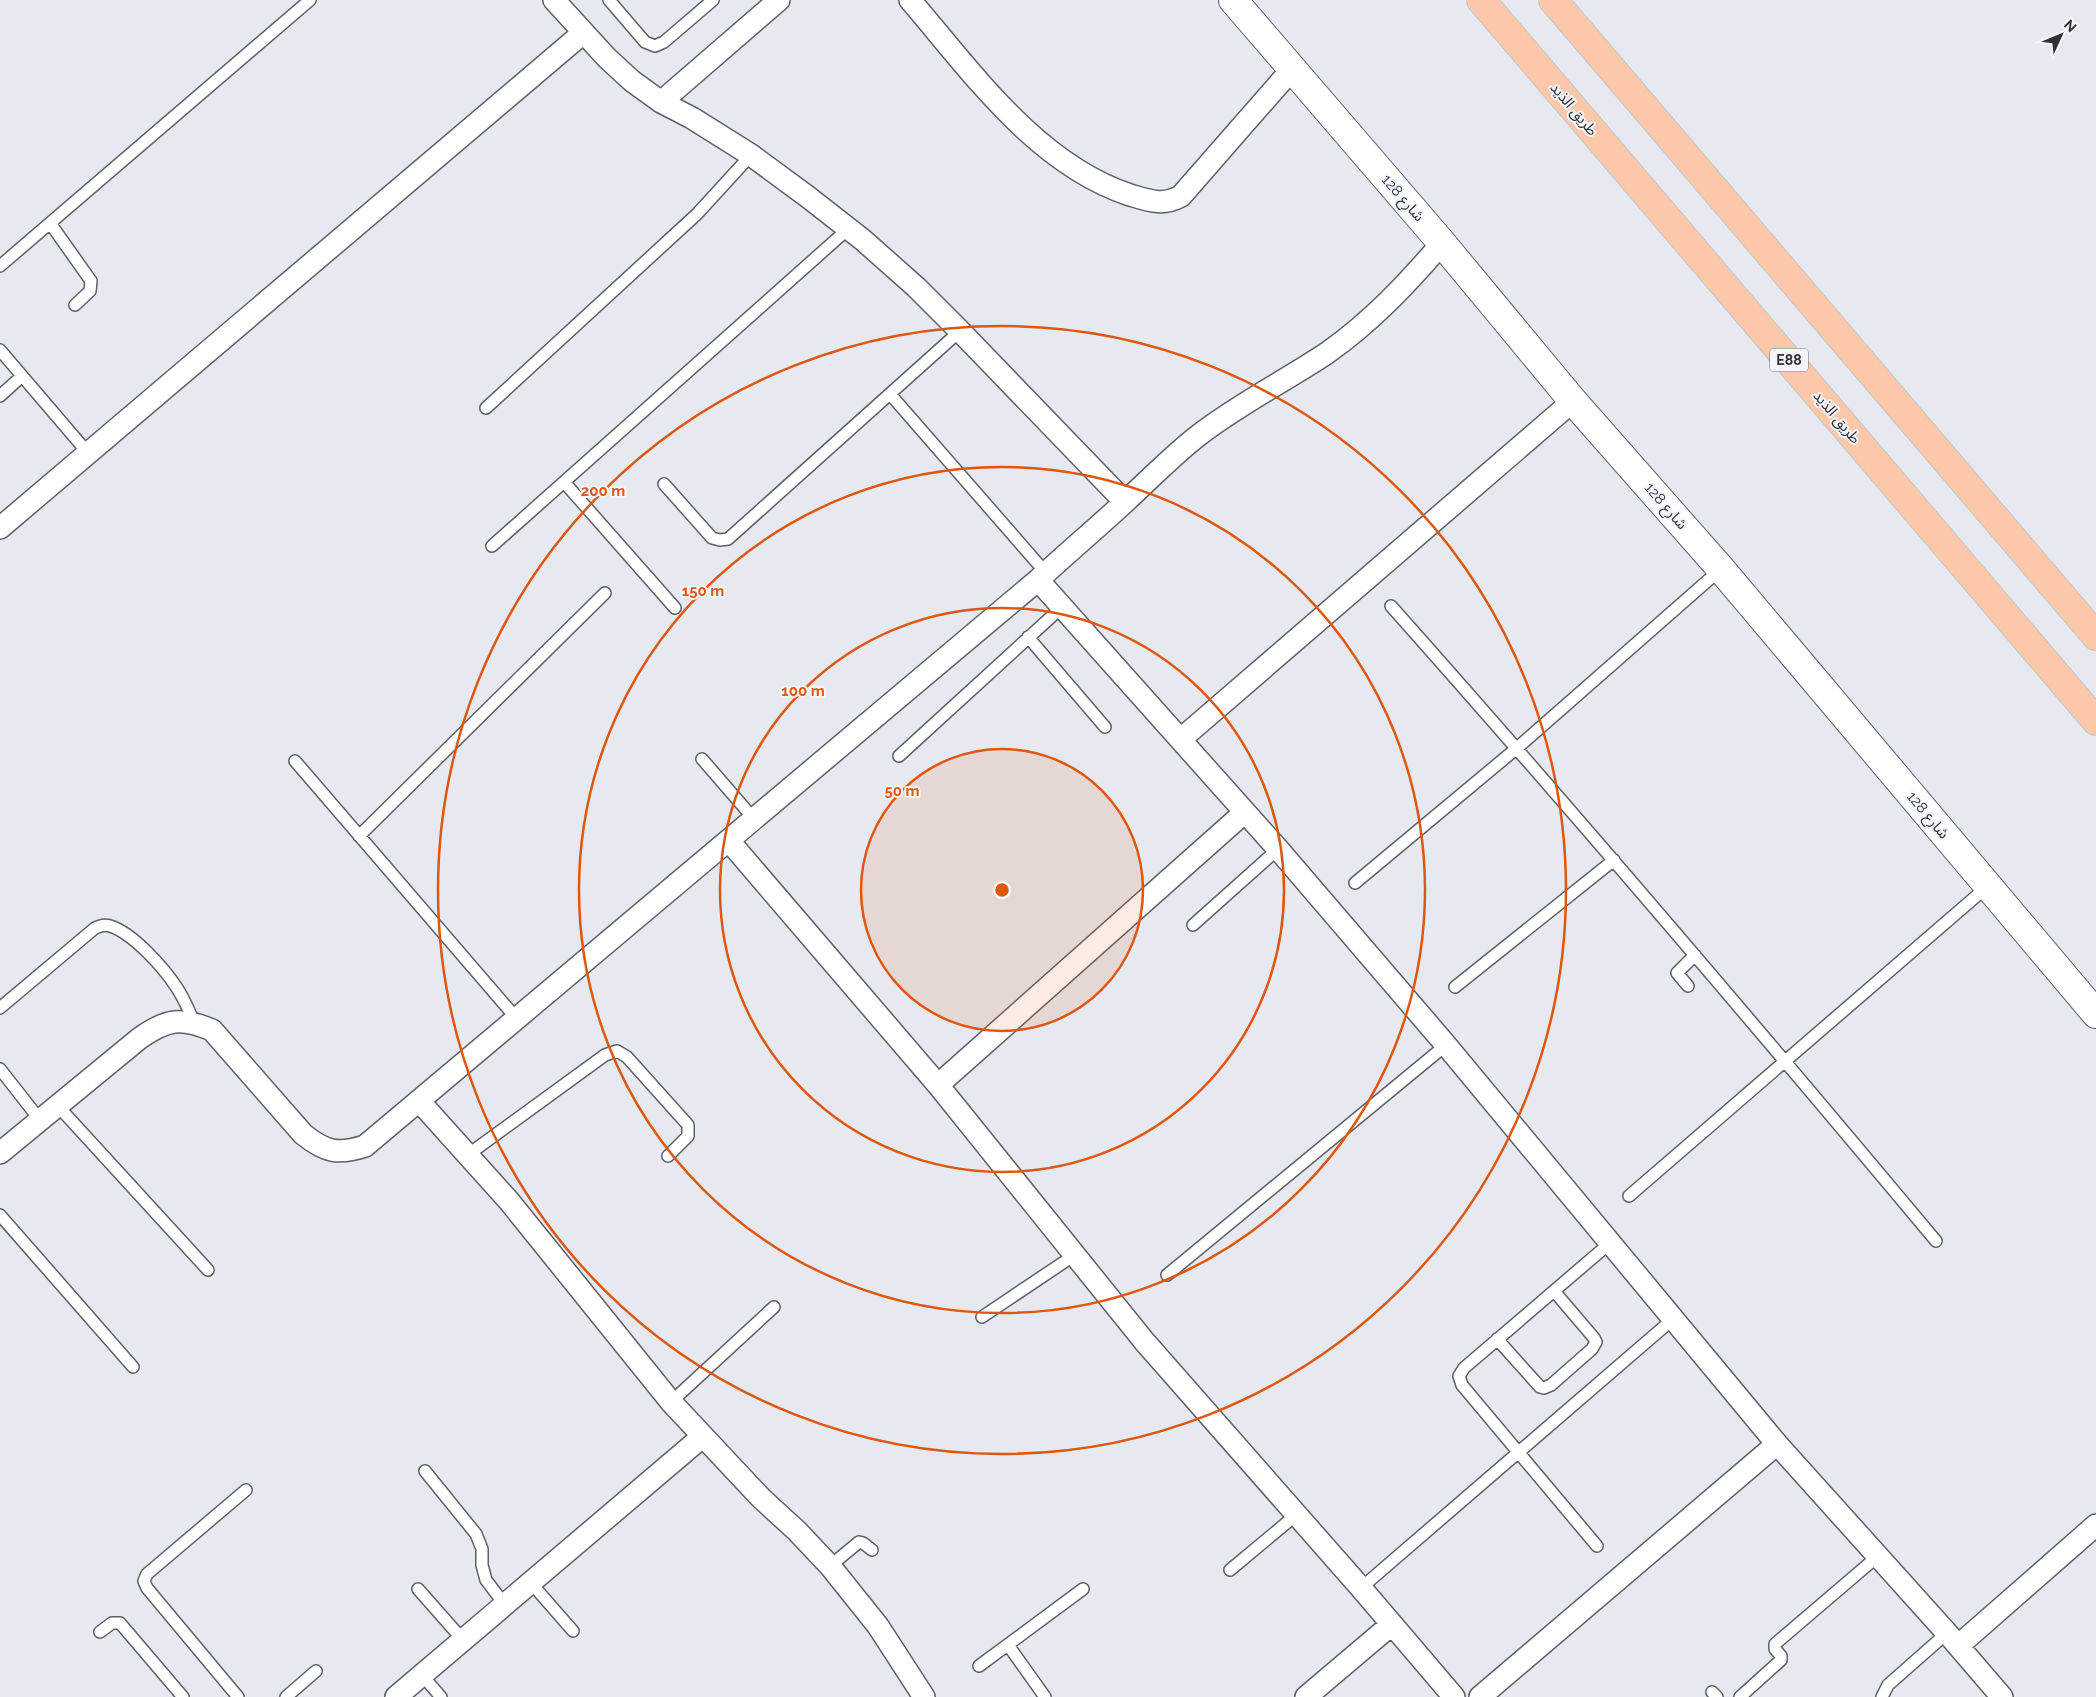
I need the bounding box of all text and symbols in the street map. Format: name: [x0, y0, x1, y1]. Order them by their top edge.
north arrow: [2036, 10, 2086, 60]
text: N: [2061, 17, 2080, 35]
street label: طريق الذيد: [1546, 79, 1601, 140]
street label: شارع 128: [1376, 171, 1428, 227]
road number: E88: [1770, 348, 1808, 372]
street label: طريق الذيد: [1809, 387, 1864, 448]
street label: شارع 128: [1639, 479, 1691, 535]
text: 200 m: [581, 482, 625, 500]
text: 150 m: [682, 582, 724, 600]
text: 100 m: [781, 682, 825, 700]
text: 50 m: [884, 782, 920, 800]
street label: شارع 128: [1901, 788, 1953, 844]
centre of rings: [993, 881, 1011, 899]

